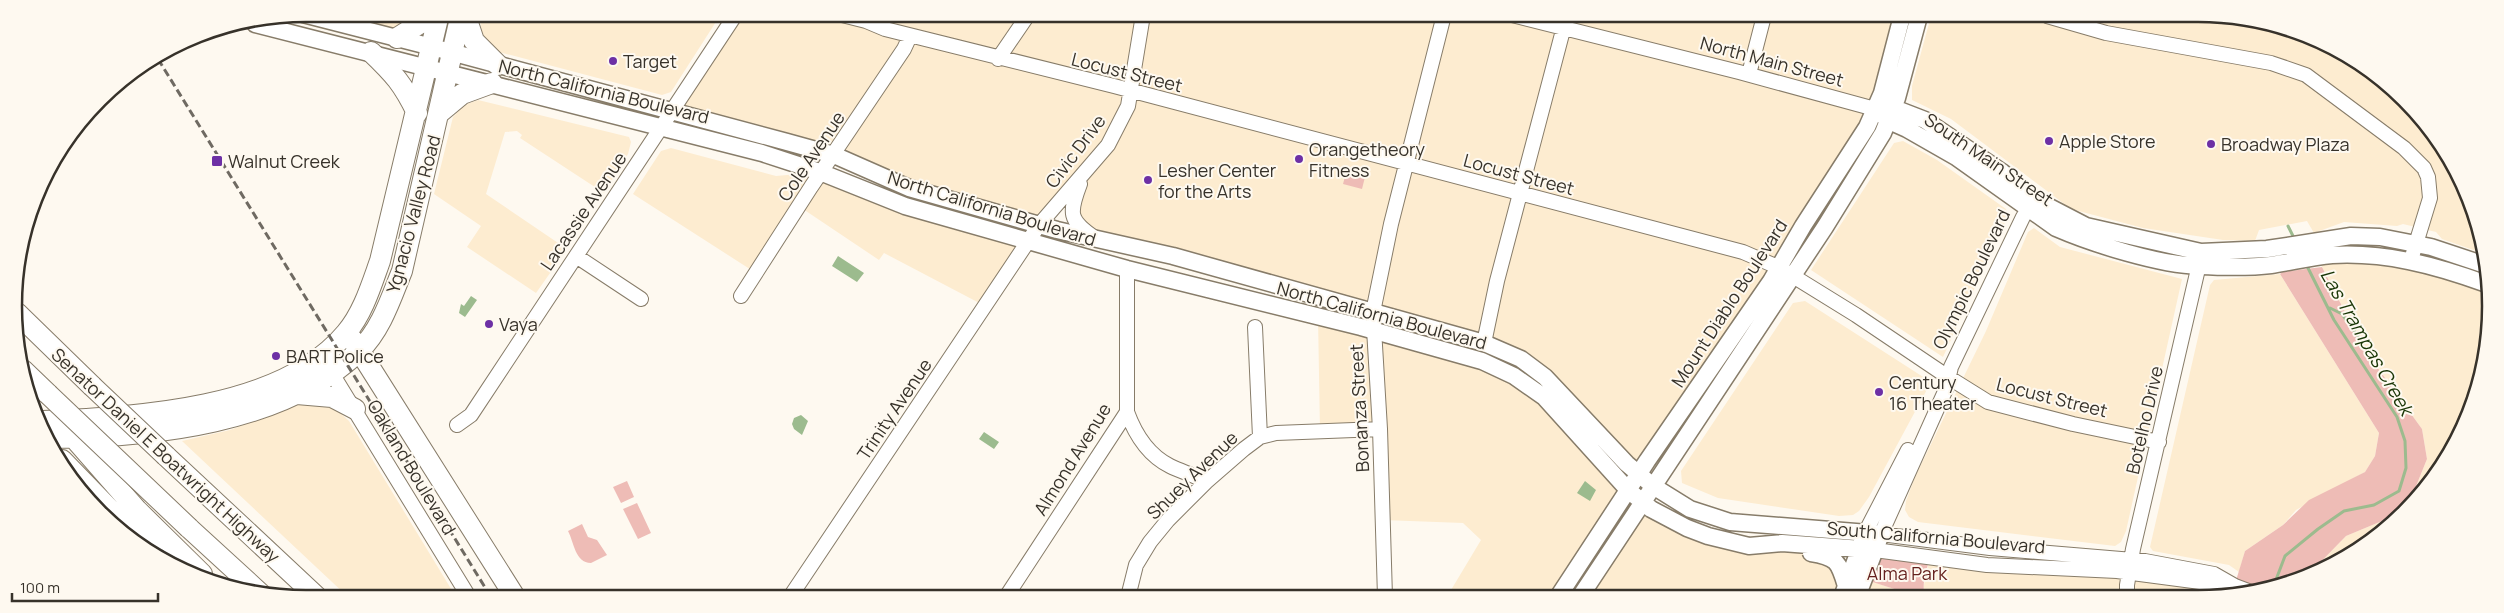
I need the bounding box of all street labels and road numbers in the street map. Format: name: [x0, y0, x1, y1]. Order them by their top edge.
street label: North Main Street: [1698, 30, 1846, 92]
street label: Locust Street: [1069, 47, 1185, 97]
street label: North California Boulevard: [496, 53, 712, 129]
street label: Cole Avenue: [772, 106, 850, 206]
street label: South Main Street: [1920, 107, 2058, 211]
street label: Civic Drive: [1040, 109, 1110, 193]
street label: Ygnacio Valley Road: [380, 132, 446, 296]
street label: Lacassie Avenue: [534, 147, 632, 275]
street label: Locust Street: [1461, 148, 1577, 200]
street label: North California Boulevard: [885, 165, 1099, 251]
street label: Olympic Boulevard: [1927, 205, 2015, 353]
street label: Mount Diablo Boulevard: [1666, 214, 1792, 392]
street label: North California Boulevard: [1274, 275, 1490, 355]
street label: Senator Daniel E Boatwright Highway: [46, 342, 286, 568]
street label: Bonanza Street: [1344, 343, 1374, 473]
street label: Trinity Avenue: [851, 354, 937, 464]
street label: Botelho Drive: [2120, 364, 2168, 476]
street label: Locust Street: [1994, 372, 2110, 422]
street label: Oakland Boulevard: [362, 395, 462, 539]
street label: Almond Avenue: [1028, 398, 1116, 520]
street label: Shuey Avenue: [1141, 426, 1243, 524]
street label: South California Boulevard: [1826, 515, 2046, 559]

